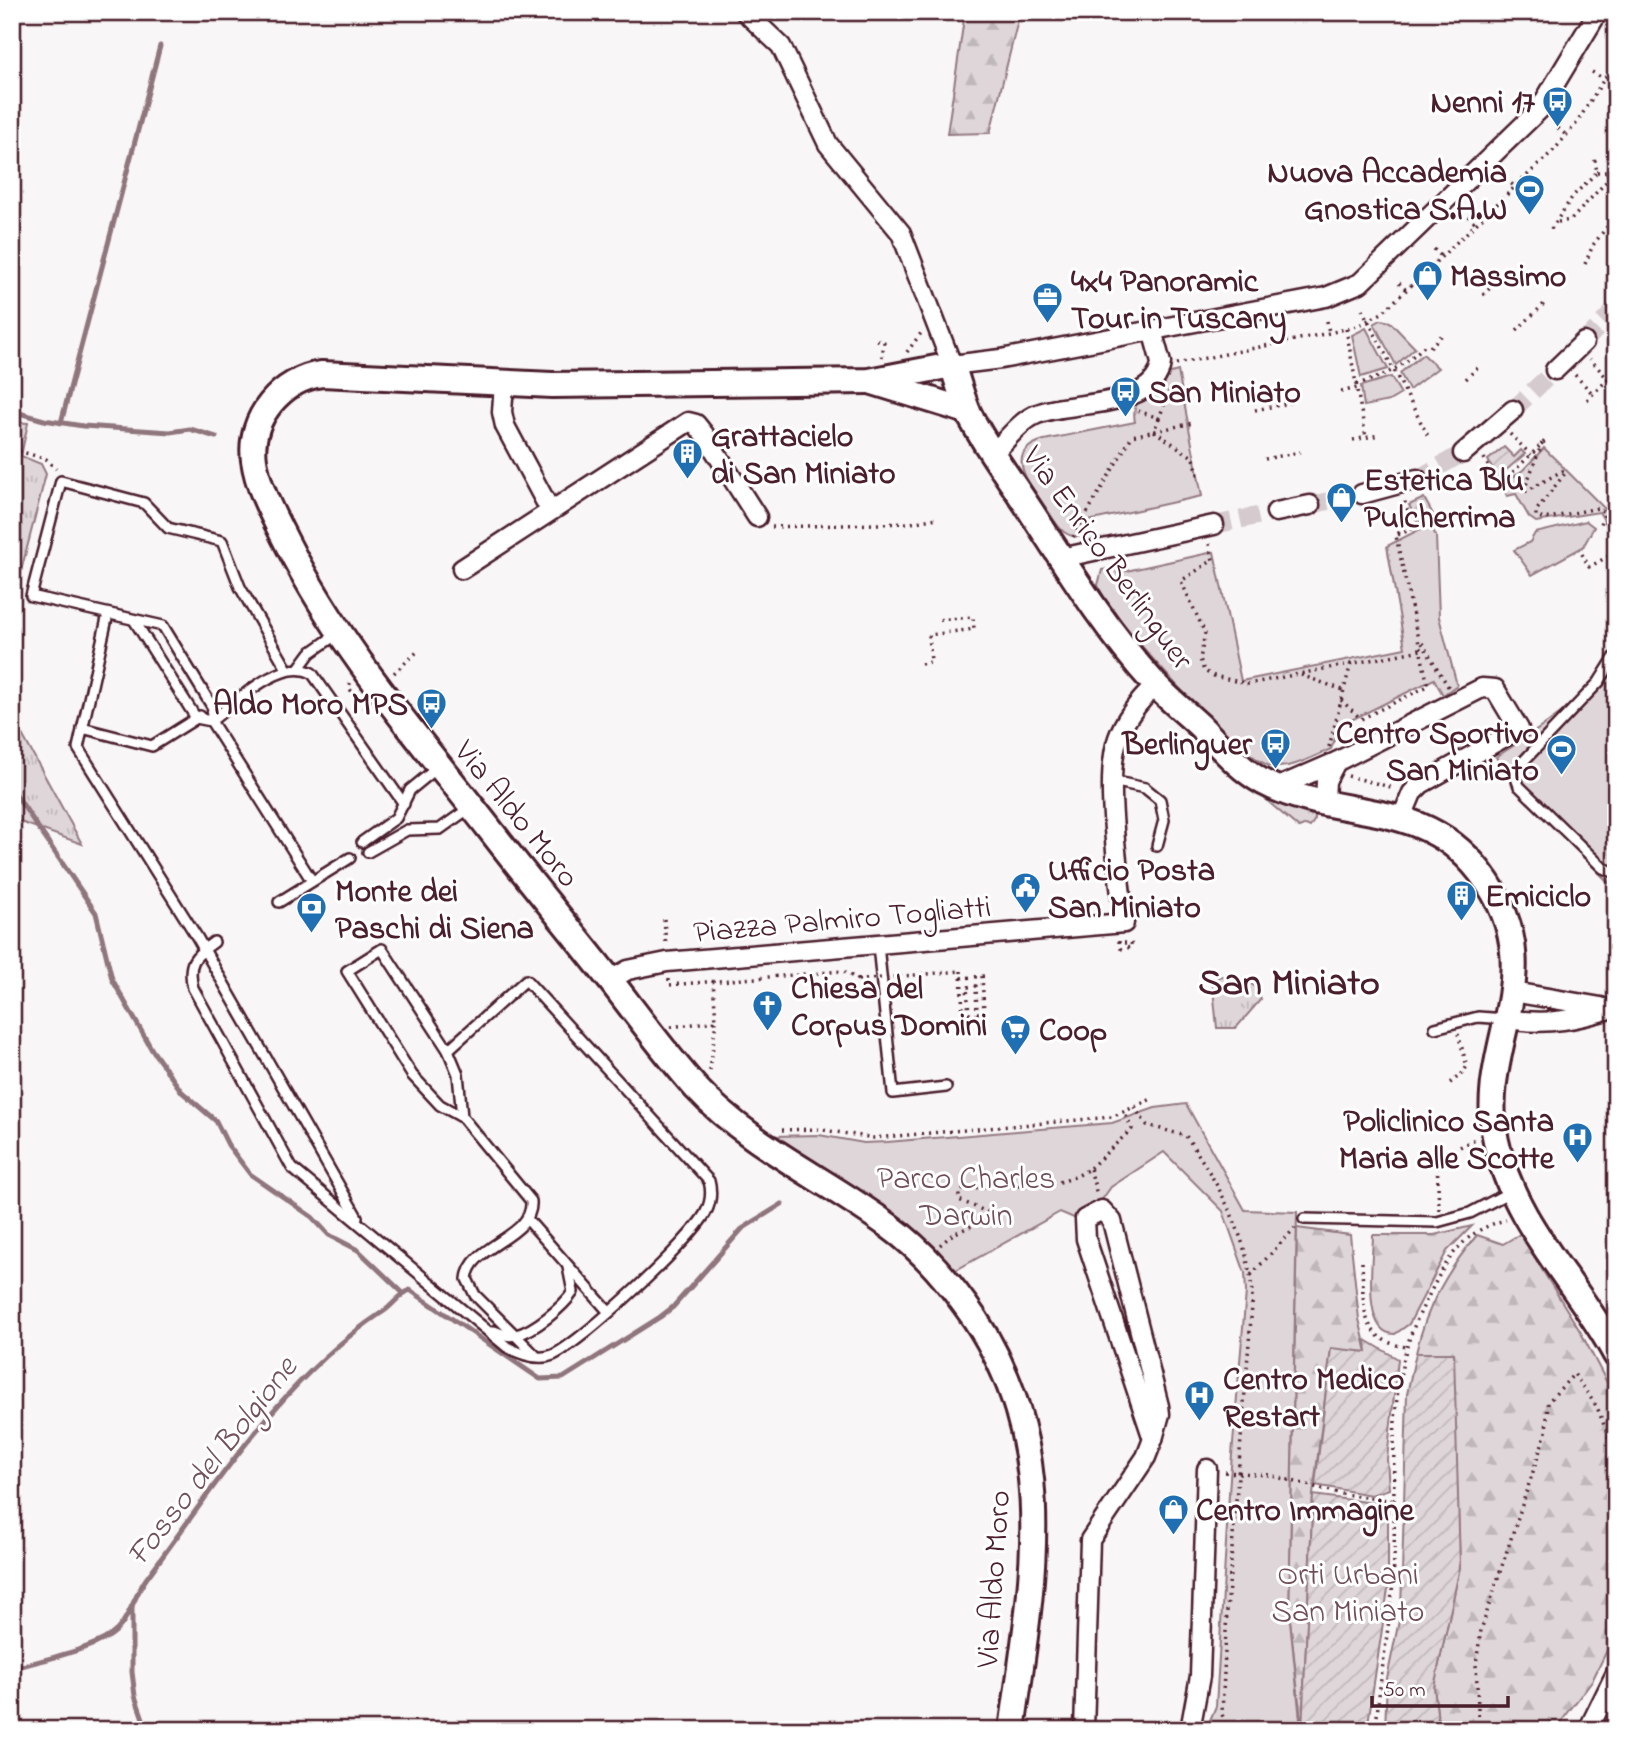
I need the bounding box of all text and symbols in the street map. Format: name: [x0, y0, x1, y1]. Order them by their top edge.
place label: Nenni 17: [1430, 81, 1536, 128]
bus stop icon: Nenni 17: [1541, 84, 1575, 128]
place label: Nuova Accademia Gnostica S.A.W: [1267, 151, 1507, 235]
sports icon: Nuova Accademia Gnostica S.A.W: [1513, 172, 1547, 216]
place label: Massimo: [1450, 255, 1567, 302]
shop icon: Massimo: [1410, 258, 1444, 302]
place label: 4x4 Panoramic Tour in Tuscany: [1071, 260, 1287, 345]
office icon: 4x4 Panoramic Tour in Tuscany: [1031, 281, 1065, 325]
place label: San Miniato: [1148, 371, 1301, 418]
bus stop icon: San Miniato: [1108, 374, 1142, 418]
place label: Grattacielo di San Miniato: [711, 415, 896, 499]
building icon: Grattacielo di San Miniato: [671, 436, 705, 480]
street label: Via Enrico Berlinguer: [1008, 436, 1204, 681]
place label: Estetica Blu Pulcherrima: [1364, 459, 1524, 543]
shop icon: Estetica Blu Pulcherrima: [1324, 480, 1358, 524]
place label: Aldo Moro MPS: [213, 683, 408, 730]
bus stop icon: Aldo Moro MPS: [414, 686, 448, 730]
place label: Centro Sportivo San Miniato: [1336, 712, 1539, 796]
place label: Berlinguer: [1120, 723, 1253, 771]
bus stop icon: Berlinguer: [1258, 726, 1292, 770]
street label: Via Aldo Moro: [440, 730, 590, 899]
sports icon: Centro Sportivo San Miniato: [1545, 733, 1579, 777]
place label: Ufficio Posta San Miniato: [1048, 849, 1215, 933]
place label: Monte dei Paschi di Siena: [335, 870, 534, 954]
public building icon: Ufficio Posta San Miniato: [1008, 870, 1042, 914]
place label: Emiciclo: [1485, 875, 1591, 922]
building icon: Emiciclo: [1445, 878, 1479, 922]
street label: Piazza Palmiro Togliatti: [691, 885, 993, 958]
bank icon: Monte dei Paschi di Siena: [295, 891, 329, 935]
district label: San Miniato: [1198, 957, 1380, 1013]
place label: Chiesa del Corpus Domini: [791, 967, 987, 1051]
church icon: Chiesa del Corpus Domini: [751, 988, 785, 1032]
place label: Coop: [1039, 1009, 1107, 1056]
supermarket icon: Coop: [999, 1012, 1033, 1056]
place label: Policlinico Santa Maria alle Scotte: [1339, 1100, 1556, 1184]
hospital icon: Policlinico Santa Maria alle Scotte: [1560, 1121, 1594, 1165]
park label: Parco Charles Darwin: [877, 1157, 1055, 1241]
water label: Fosso del Bolgione: [116, 1346, 312, 1578]
place label: Centro Medico Restart: [1223, 1358, 1404, 1442]
hospital icon: Centro Medico Restart: [1183, 1379, 1217, 1423]
street label: Via Aldo Moro: [966, 1489, 1025, 1671]
place label: Centro Immagine: [1196, 1489, 1415, 1537]
shop icon: Centro Immagine: [1156, 1492, 1190, 1536]
park label: Orti Urbani San Miniato: [1272, 1553, 1425, 1637]
scale bar: [1372, 1665, 1509, 1709]
text: 50 m: [1383, 1676, 1426, 1706]

